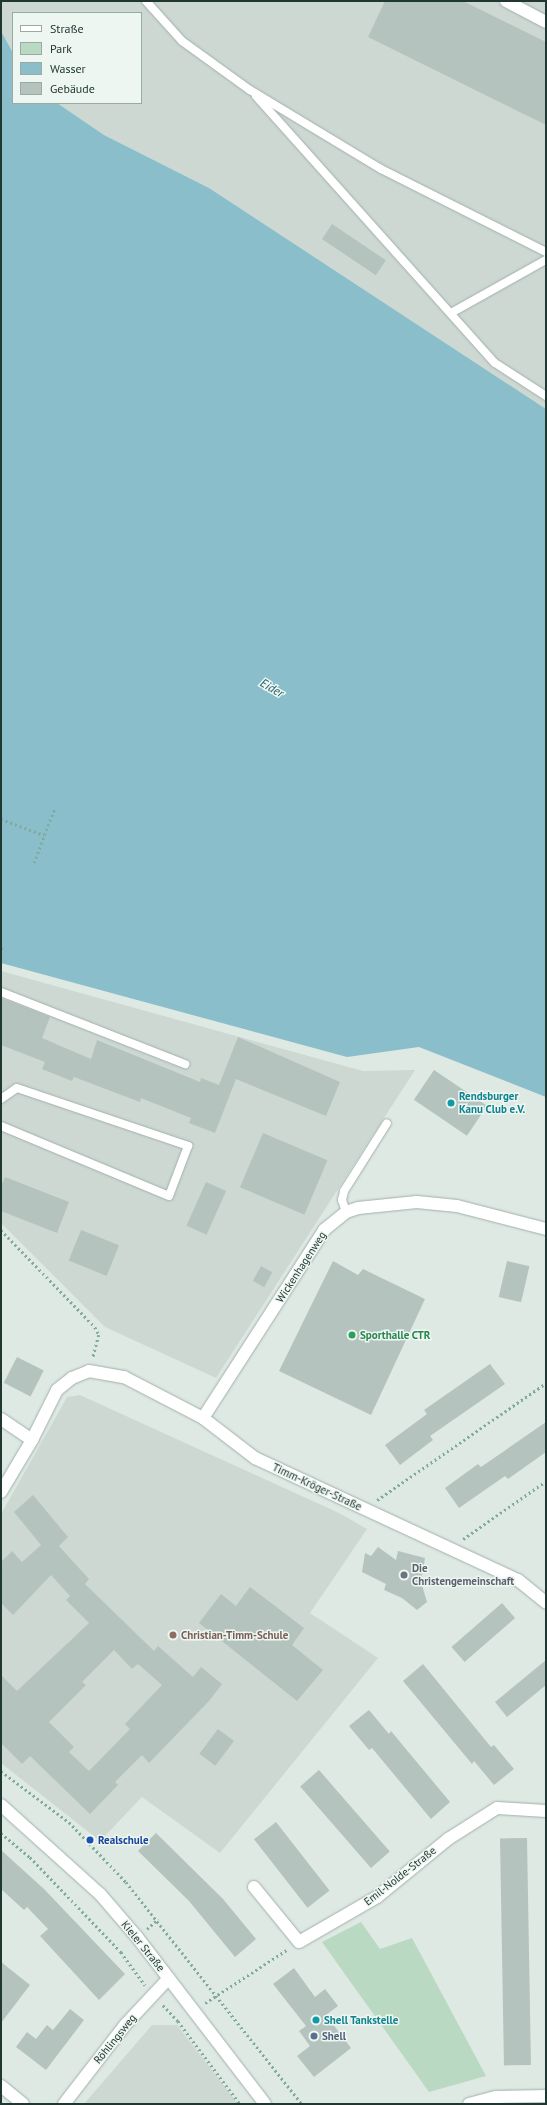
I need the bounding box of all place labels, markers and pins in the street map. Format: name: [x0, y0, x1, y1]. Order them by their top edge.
place label: Rendsburger Kanu Club e.V.: [459, 1090, 525, 1116]
marker: Rendsburger Kanu Club e.V.: [446, 1098, 456, 1108]
place label: Sporthalle CTR: [360, 1328, 431, 1342]
marker: Sporthalle CTR: [347, 1330, 357, 1340]
place label: Die Christengemeinschaft: [412, 1562, 514, 1588]
marker: Die Christengemeinschaft: [399, 1570, 409, 1580]
place label: Christian-Timm-Schule: [181, 1628, 288, 1642]
marker: Christian-Timm-Schule: [168, 1630, 178, 1640]
place label: Realschule: [98, 1833, 149, 1847]
marker: Realschule: [85, 1835, 95, 1845]
place label: Shell Tankstelle: [324, 2013, 399, 2027]
marker: Shell Tankstelle: [311, 2015, 321, 2025]
place label: Shell: [322, 2029, 346, 2043]
marker: Shell: [309, 2031, 319, 2041]

